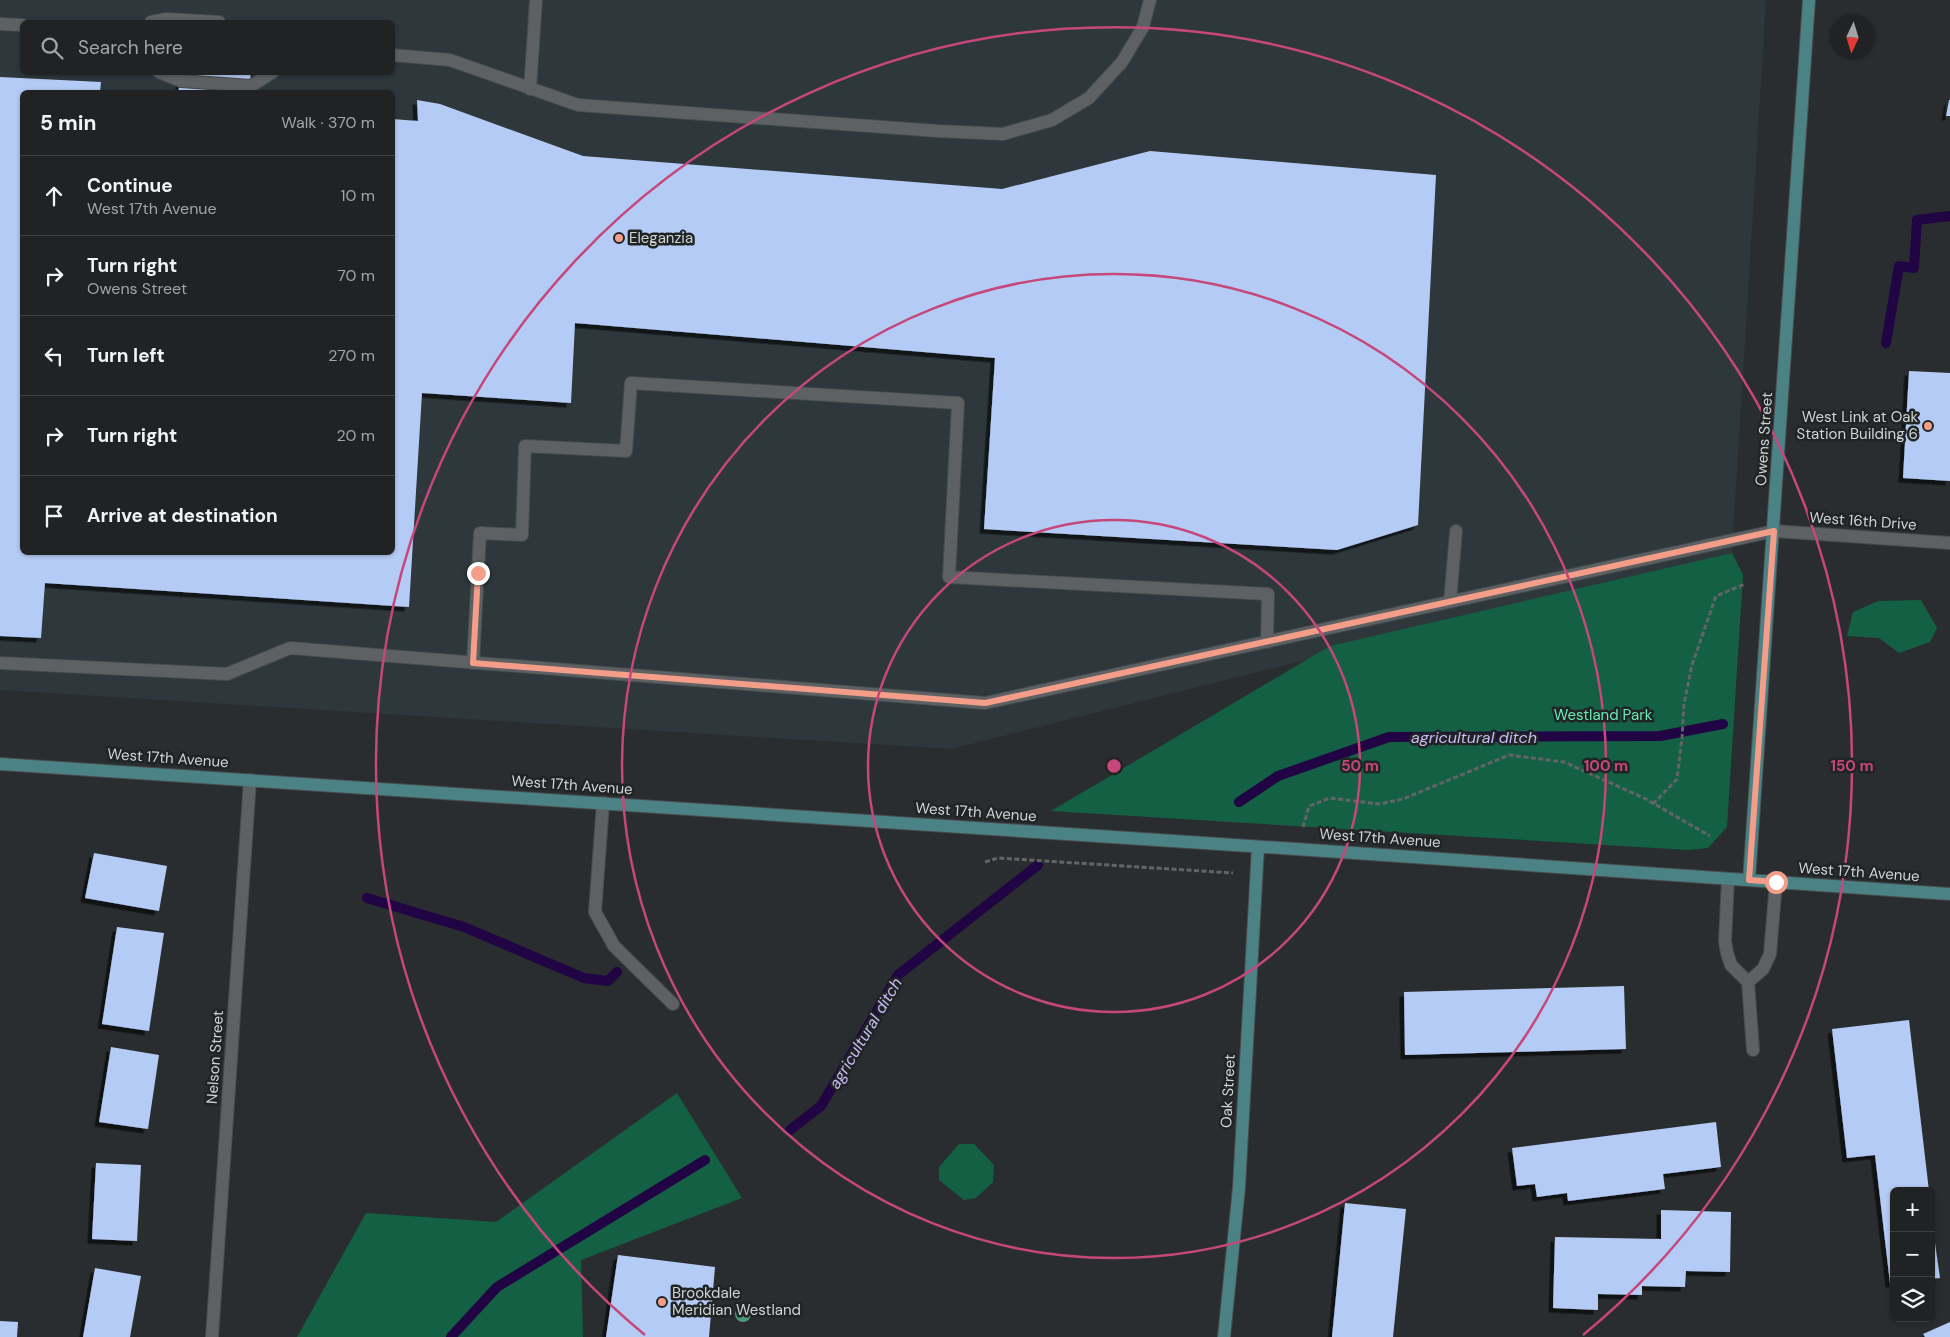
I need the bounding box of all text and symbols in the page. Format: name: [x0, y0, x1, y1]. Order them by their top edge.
north arrow: [1830, 15, 1875, 60]
search box: [20, 20, 395, 75]
icon: search: [38, 34, 66, 62]
text: Search here: [78, 35, 183, 60]
text: 5 min: [40, 109, 96, 137]
text: Walk · 370 m: [281, 112, 375, 133]
text: Continue: [87, 173, 173, 198]
icon: ahead: [40, 182, 68, 210]
text: 10 m: [341, 185, 375, 206]
text: West 17th Avenue: [87, 198, 217, 219]
place label: Eleganzia: [629, 228, 693, 248]
marker: Eleganzia: [613, 232, 625, 244]
text: Turn right: [87, 253, 177, 278]
icon: right: [40, 262, 68, 290]
text: 70 m: [337, 265, 375, 286]
text: Owens Street: [87, 278, 187, 299]
icon: left: [40, 342, 68, 370]
text: Turn left: [87, 343, 165, 368]
text: 270 m: [328, 345, 375, 366]
street label: Owens Street: [1751, 391, 1777, 487]
place label: West Link at Oak Station Building 6: [1797, 407, 1918, 444]
marker: West Link at Oak Station Building 6: [1922, 420, 1934, 432]
icon: right: [40, 422, 68, 450]
text: Turn right: [87, 423, 177, 448]
text: 20 m: [336, 425, 375, 446]
icon: arrive: [40, 502, 68, 530]
text: Arrive at destination: [87, 503, 278, 528]
street label: West 16th Drive: [1809, 507, 1917, 535]
route end: [467, 562, 490, 585]
park label: Westland Park: [1554, 705, 1653, 725]
water label: agricultural ditch: [1411, 727, 1537, 748]
street label: West 17th Avenue: [107, 744, 229, 772]
text: 50 m: [1341, 756, 1379, 776]
text: 100 m: [1584, 756, 1628, 776]
text: 150 m: [1831, 756, 1874, 776]
centre of rings: [1105, 757, 1123, 775]
street label: West 17th Avenue: [511, 771, 633, 799]
street label: West 17th Avenue: [915, 798, 1037, 826]
street label: West 17th Avenue: [1319, 824, 1441, 852]
street label: West 17th Avenue: [1798, 858, 1920, 886]
route start: [1765, 871, 1788, 894]
water label: agricultural ditch: [824, 974, 907, 1093]
street label: Nelson Street: [202, 1009, 228, 1104]
street label: Oak Street: [1216, 1053, 1240, 1128]
map controls: [1890, 1187, 1935, 1322]
button: +: [1890, 1187, 1935, 1232]
button: −: [1890, 1232, 1935, 1277]
button: layers: [1890, 1277, 1935, 1322]
place label: Brookdale Meridian Westland: [672, 1283, 801, 1320]
marker: Brookdale Meridian Westland: [656, 1296, 668, 1308]

